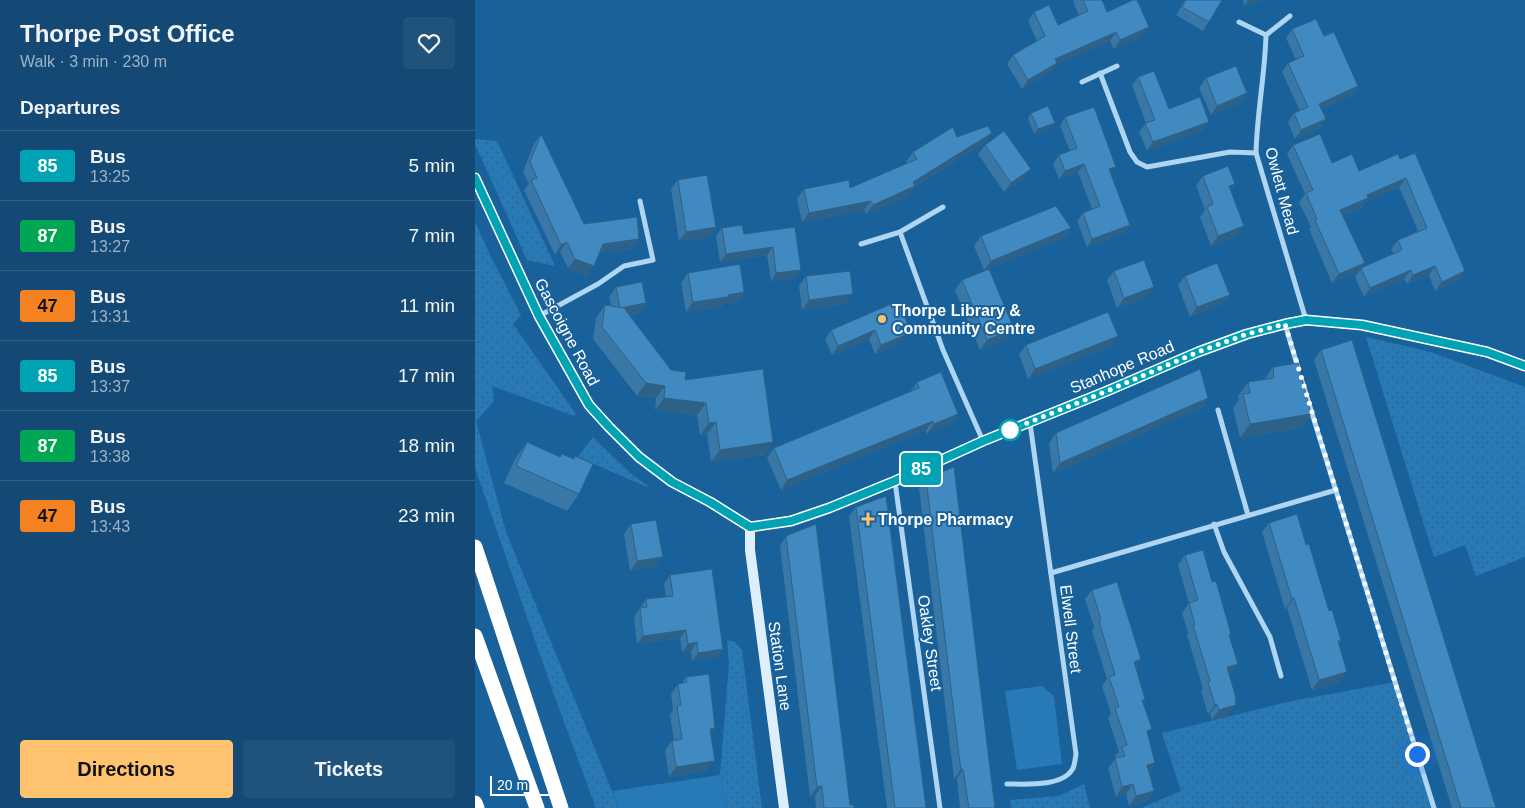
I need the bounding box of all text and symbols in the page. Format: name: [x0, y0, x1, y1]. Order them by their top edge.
button: heart: [403, 17, 455, 69]
text: Thorpe Post Office: [20, 20, 235, 47]
text: Walk · 3 min · 230 m: [20, 53, 167, 70]
text: Departures: [20, 97, 120, 118]
street label: Owlett Mead: [1262, 145, 1302, 237]
text: Bus: [90, 146, 126, 167]
text: 5 min: [409, 155, 455, 176]
text: 85: [37, 156, 58, 176]
text: 13:25: [90, 168, 130, 185]
text: Bus: [90, 216, 126, 237]
text: 7 min: [409, 225, 455, 246]
text: 87: [37, 226, 58, 246]
text: 13:27: [90, 238, 130, 255]
street label: Gascoigne Road: [532, 275, 602, 389]
text: Bus: [90, 286, 126, 307]
text: 11 min: [399, 295, 455, 316]
text: 47: [37, 296, 58, 316]
place label: Thorpe Library & Community Centre: [892, 302, 1035, 337]
text: 13:31: [90, 308, 130, 325]
marker: Thorpe Library & Community Centre: [876, 313, 888, 325]
street label: Stanhope Road: [1067, 337, 1177, 397]
text: Bus: [90, 356, 126, 377]
text: 17 min: [398, 365, 455, 386]
text: 85: [37, 366, 58, 386]
text: 13:37: [90, 378, 130, 395]
unlabelled marker: [999, 419, 1021, 441]
text: Bus: [90, 426, 126, 447]
text: 18 min: [398, 435, 455, 456]
text: 87: [37, 436, 58, 456]
text: 13:38: [90, 448, 130, 465]
line badge: 85: [899, 453, 943, 485]
text: 85: [911, 459, 931, 479]
text: Bus: [90, 496, 126, 517]
text: 23 min: [398, 505, 455, 526]
text: 47: [37, 506, 58, 526]
place label: Thorpe Pharmacy: [878, 511, 1013, 528]
marker: Thorpe Pharmacy: [862, 513, 874, 525]
text: 13:43: [90, 518, 130, 535]
street label: Elwell Street: [1057, 584, 1085, 675]
street label: Oakley Street: [915, 594, 945, 693]
street label: Station Lane: [765, 620, 795, 712]
button: Directions: [20, 740, 233, 798]
button: Tickets: [243, 740, 455, 798]
your location: [1405, 742, 1430, 767]
scale bar: [490, 773, 555, 796]
text: 20 m: [497, 777, 528, 793]

